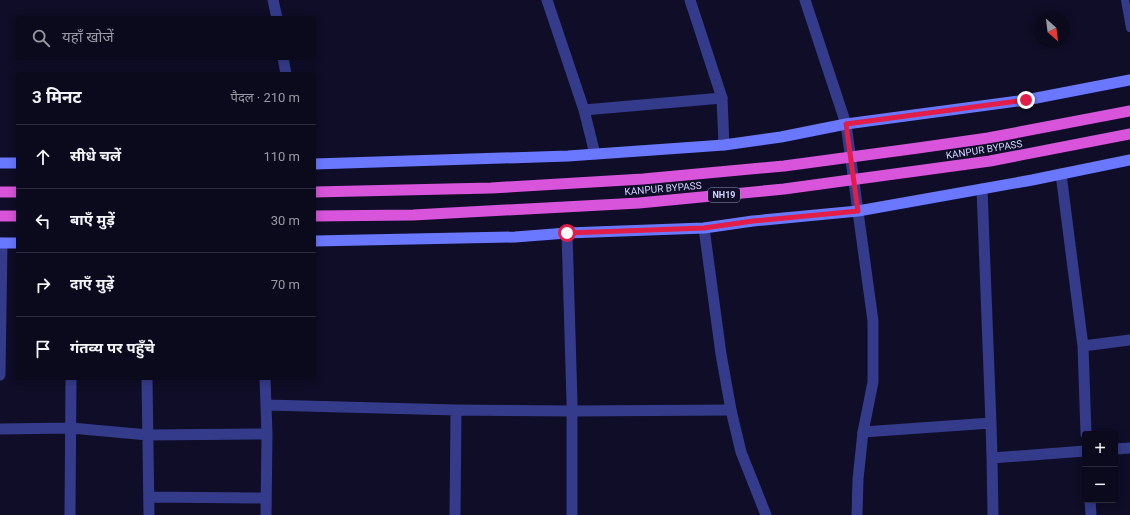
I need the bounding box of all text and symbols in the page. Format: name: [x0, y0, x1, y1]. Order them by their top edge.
north arrow: [1034, 12, 1070, 48]
search box: [16, 16, 316, 60]
icon: search: [30, 27, 52, 49]
text: यहाँ खोजें: [62, 28, 114, 46]
text: 3 मिनट: [32, 87, 82, 107]
text: पैदल · 210 m: [231, 90, 300, 105]
route end: [1017, 91, 1035, 109]
street label: KANPUR BYPASS: [945, 138, 1023, 161]
icon: ahead: [32, 146, 54, 168]
text: सीधे चलें: [70, 147, 121, 165]
text: 110 m: [263, 149, 300, 164]
street label: KANPUR BYPASS: [624, 180, 702, 197]
road number: NH19: [708, 188, 740, 202]
icon: left: [32, 210, 54, 232]
text: बाएँ मुड़ें: [70, 211, 115, 229]
text: 30 m: [271, 213, 300, 228]
route start: [558, 224, 576, 242]
icon: right: [32, 274, 54, 296]
text: दाएँ मुड़ें: [70, 275, 114, 293]
text: 70 m: [271, 277, 300, 292]
icon: arrive: [32, 338, 54, 360]
text: गंतव्य पर पहुँचे: [70, 339, 155, 357]
map controls: [1082, 431, 1118, 503]
button: +: [1082, 431, 1118, 467]
button: −: [1082, 467, 1118, 503]

